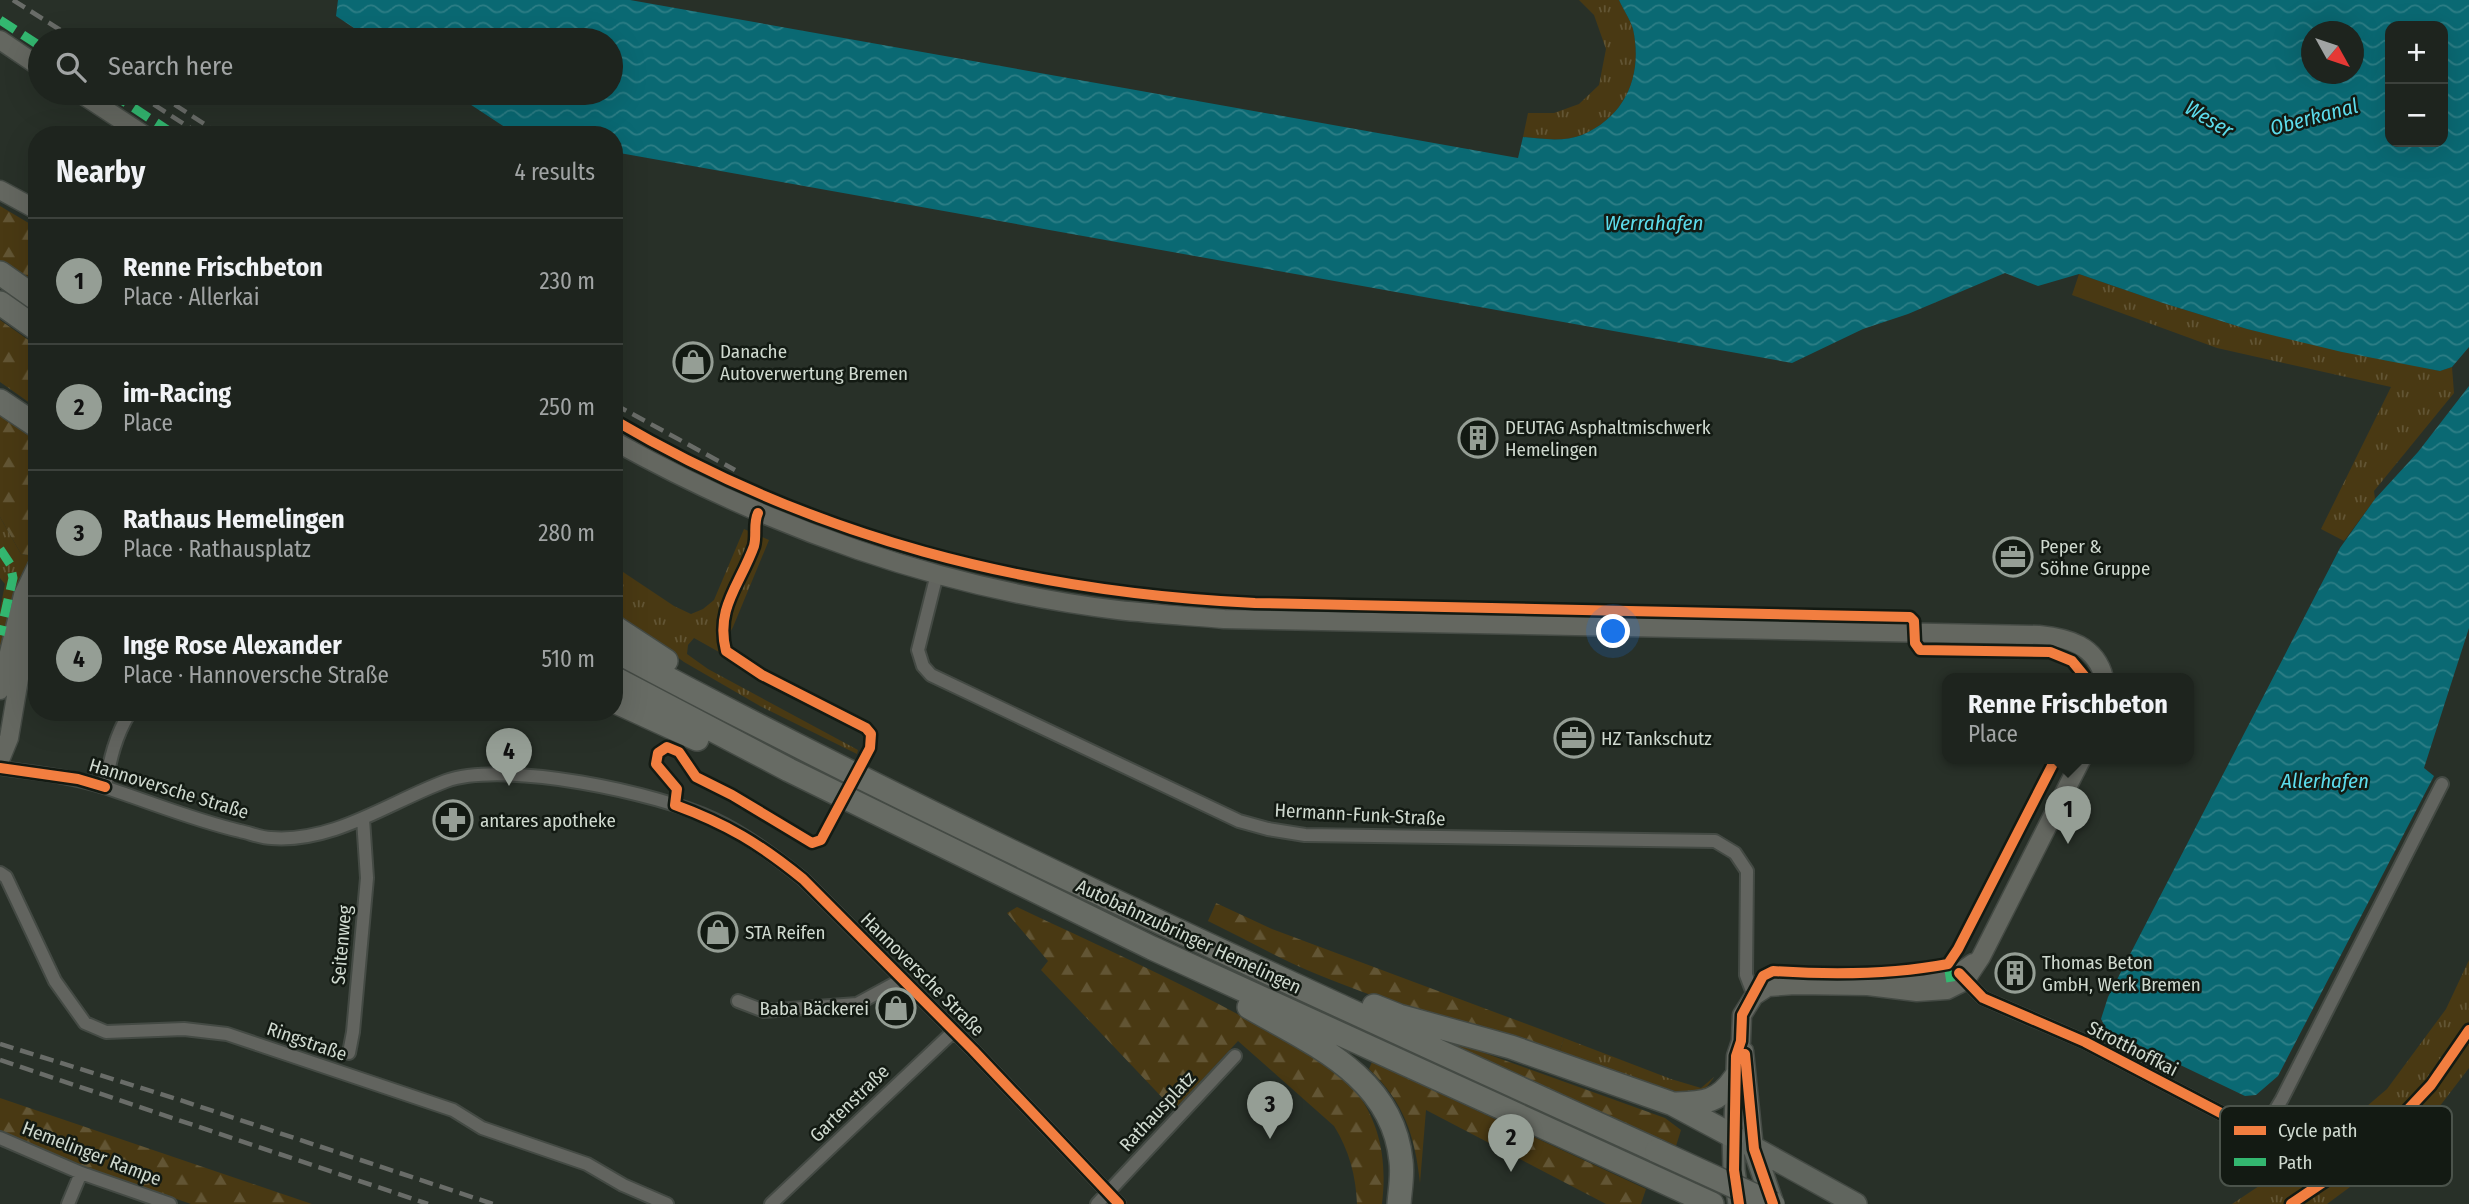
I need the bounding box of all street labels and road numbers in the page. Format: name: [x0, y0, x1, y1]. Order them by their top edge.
street label: Hannoversche Straße: [86, 753, 251, 824]
street label: Hermann-Funk-Straße: [1274, 799, 1446, 830]
street label: Autobahnzubringer Hemelingen: [1073, 874, 1305, 999]
street label: Seitenweg: [327, 904, 356, 986]
street label: Hannoversche Straße: [856, 908, 989, 1041]
street label: Strotthoffkai: [2084, 1016, 2182, 1081]
street label: Ringstraße: [264, 1017, 350, 1066]
street label: Gartenstraße: [805, 1060, 894, 1147]
street label: Rathausplatz: [1114, 1066, 1201, 1156]
street label: Hemelinger Rampe: [19, 1116, 165, 1191]

